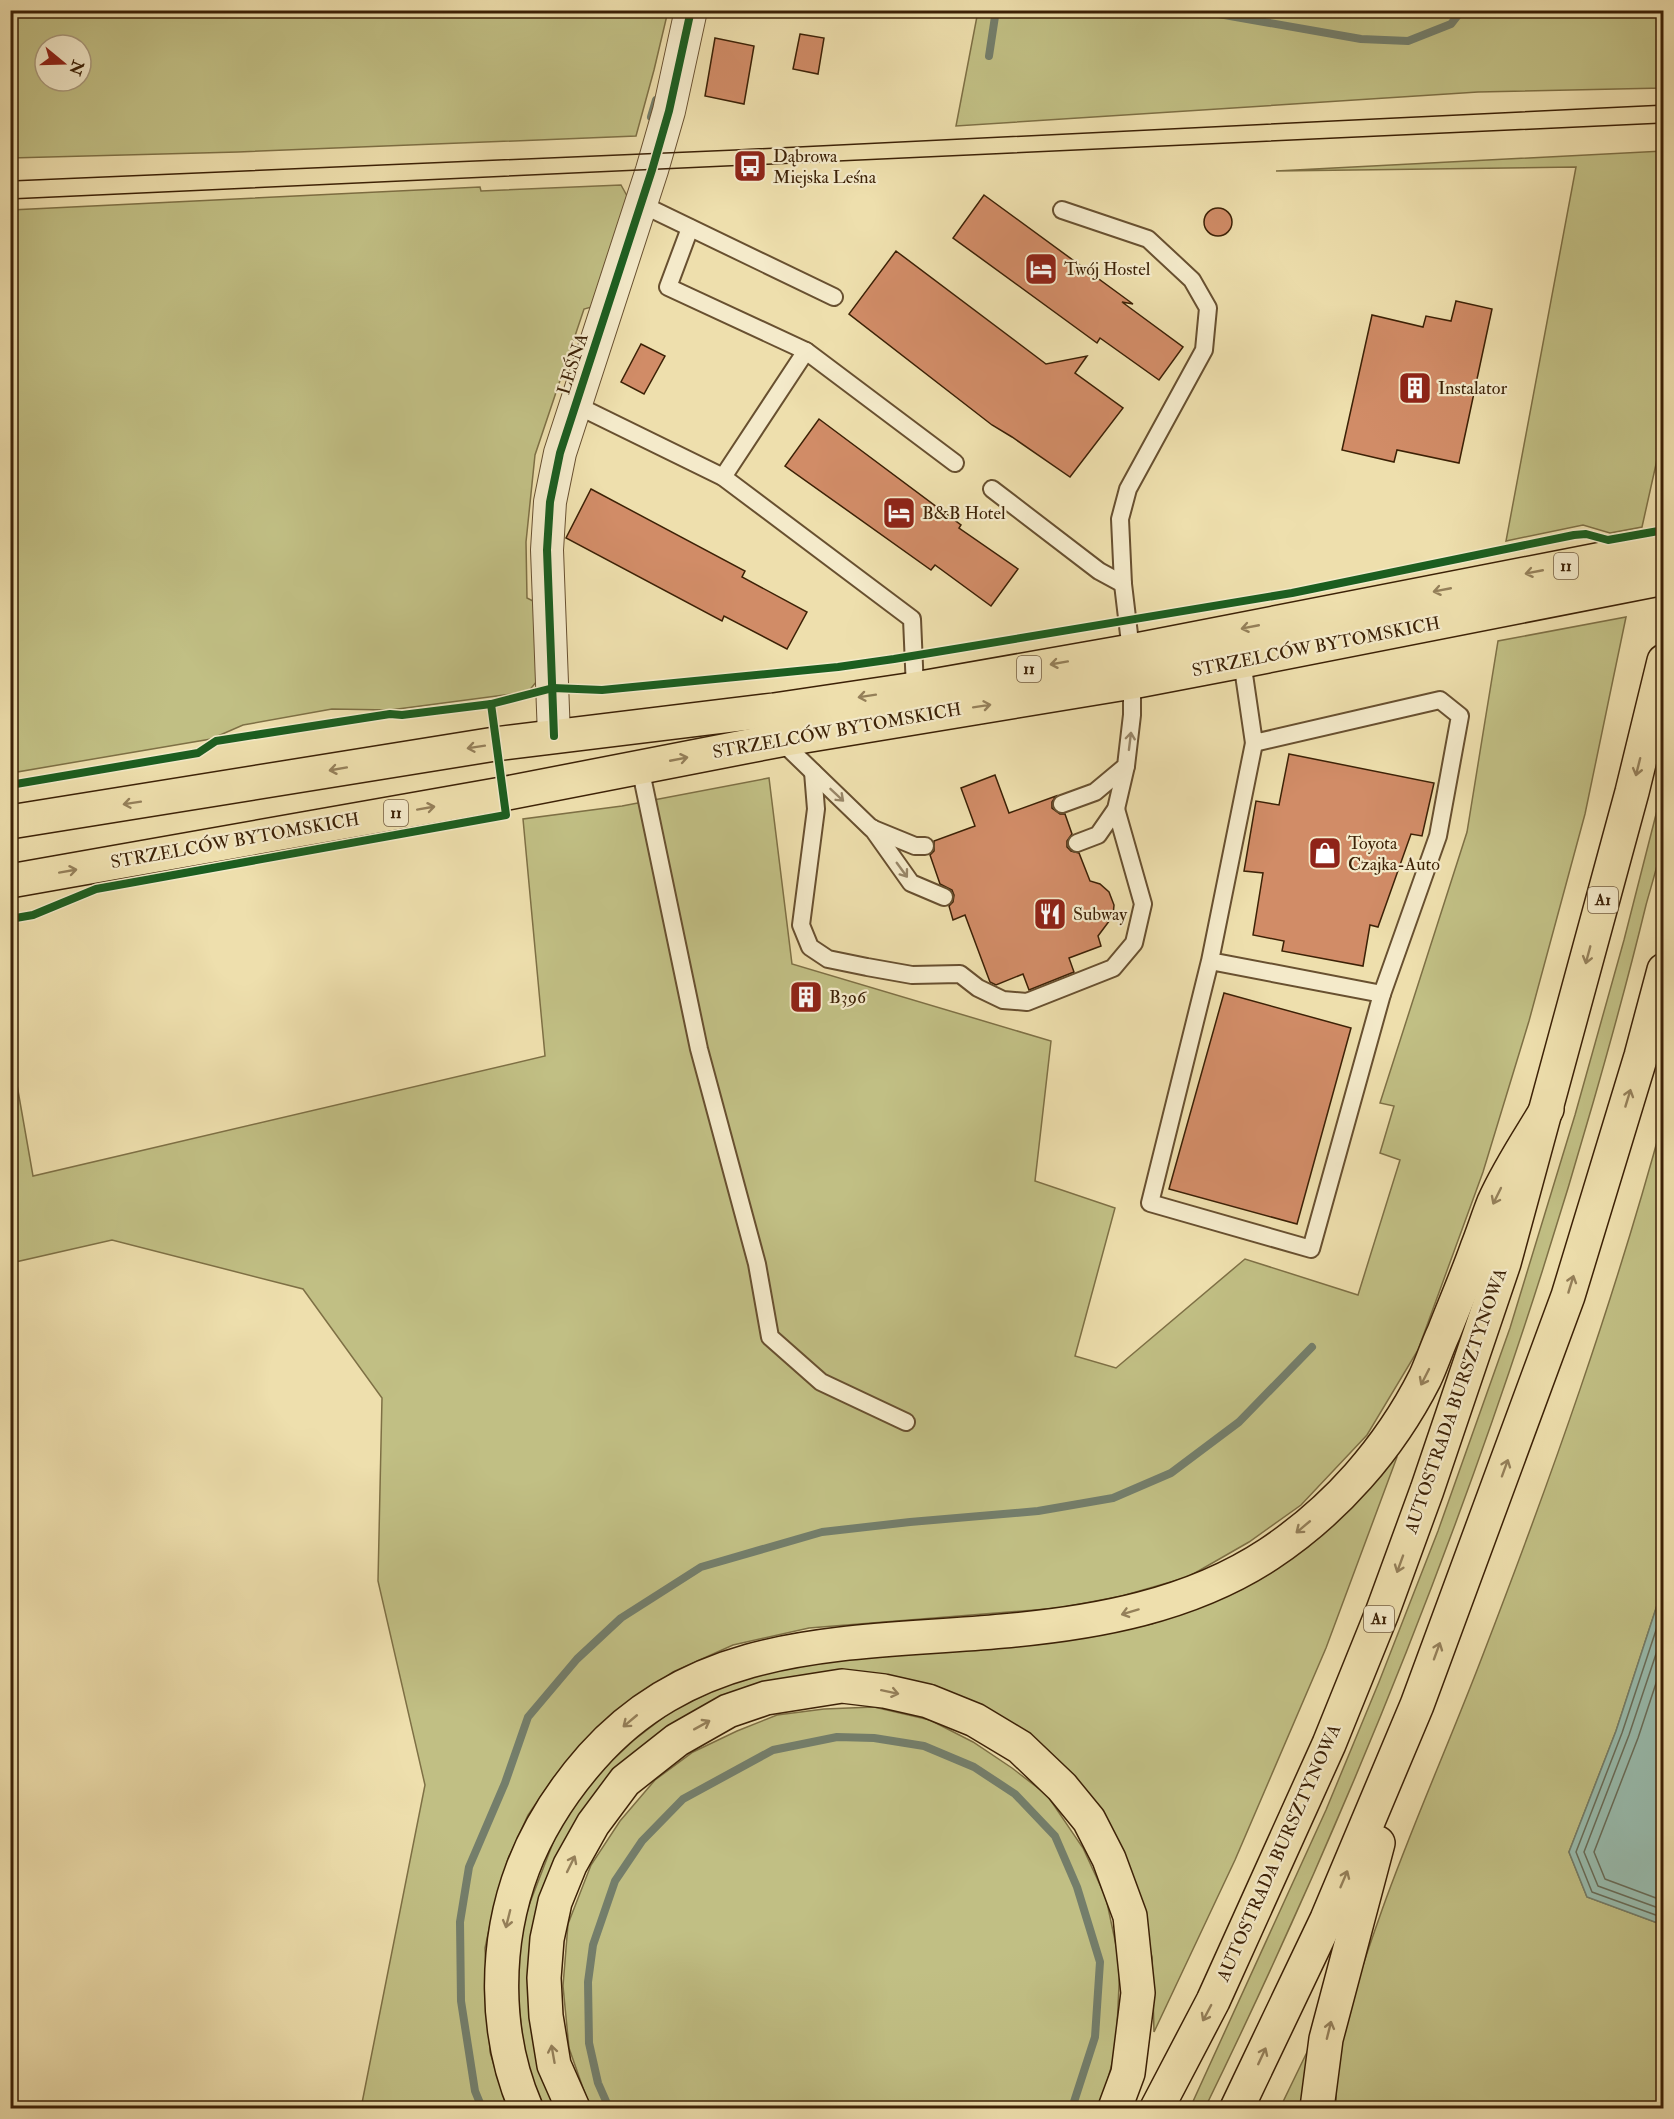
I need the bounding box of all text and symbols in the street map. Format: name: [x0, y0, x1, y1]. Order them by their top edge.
north arrow: [33, 33, 93, 93]
text: N: [64, 57, 88, 78]
place label: Dąbrowa Miejska Leśna: [773, 145, 877, 189]
bus stop icon: Dąbrowa Miejska Leśna: [732, 148, 768, 184]
hotel icon: Twój Hostel: [1023, 251, 1059, 287]
place label: Twój Hostel: [1064, 258, 1151, 281]
street label: LEŚNA: [552, 330, 594, 398]
building icon: Instalator: [1397, 370, 1433, 406]
place label: Instalator: [1438, 377, 1507, 400]
hotel icon: B&B Hotel: [881, 495, 917, 531]
place label: B&B Hotel: [922, 502, 1006, 525]
road number: 11: [1554, 553, 1578, 579]
one-way arrow: [1525, 567, 1545, 578]
one-way arrow: [1433, 585, 1452, 596]
street label: STRZELCÓW BYTOMSKICH: [1190, 612, 1442, 682]
one-way arrow: [1241, 622, 1261, 633]
road number: 11: [1017, 656, 1041, 682]
one-way arrow: [1049, 658, 1069, 669]
one-way arrow: [857, 690, 877, 701]
street label: STRZELCÓW BYTOMSKICH: [711, 698, 963, 764]
one-way arrow: [972, 700, 992, 711]
one-way arrow: [1125, 732, 1136, 752]
one-way arrow: [466, 742, 486, 753]
one-way arrow: [669, 753, 688, 764]
one-way arrow: [1632, 757, 1644, 776]
one-way arrow: [329, 764, 349, 775]
one-way arrow: [829, 788, 844, 802]
one-way arrow: [122, 797, 142, 808]
road number: 11: [384, 800, 408, 826]
one-way arrow: [415, 802, 435, 813]
street label: STRZELCÓW BYTOMSKICH: [109, 808, 361, 874]
place label: Toyota Czajka-Auto: [1348, 832, 1440, 876]
shop icon: Toyota Czajka-Auto: [1307, 835, 1343, 871]
one-way arrow: [896, 861, 908, 877]
one-way arrow: [58, 865, 77, 876]
road number: A1: [1588, 887, 1618, 913]
restaurant icon: Subway: [1032, 896, 1068, 932]
place label: Subway: [1073, 903, 1128, 926]
one-way arrow: [1582, 945, 1594, 964]
building icon: B396: [788, 979, 824, 1015]
place label: B396: [829, 986, 867, 1009]
one-way arrow: [1623, 1089, 1634, 1108]
one-way arrow: [1491, 1187, 1503, 1205]
street label: AUTOSTRADA BURSZTYNOWA: [1399, 1265, 1513, 1538]
one-way arrow: [1566, 1275, 1577, 1294]
one-way arrow: [1418, 1368, 1430, 1386]
one-way arrow: [1500, 1459, 1511, 1477]
one-way arrow: [1295, 1521, 1311, 1534]
one-way arrow: [1394, 1554, 1405, 1573]
road number: A1: [1364, 1606, 1394, 1632]
one-way arrow: [1121, 1607, 1140, 1618]
one-way arrow: [1432, 1642, 1443, 1660]
one-way arrow: [880, 1687, 899, 1699]
one-way arrow: [623, 1714, 638, 1728]
one-way arrow: [693, 1719, 711, 1730]
street label: AUTOSTRADA BURSZTYNOWA: [1211, 1720, 1347, 1986]
one-way arrow: [565, 1856, 577, 1873]
one-way arrow: [1339, 1870, 1350, 1888]
one-way arrow: [502, 1909, 514, 1928]
one-way arrow: [1201, 2004, 1213, 2021]
one-way arrow: [1323, 2021, 1335, 2040]
one-way arrow: [547, 2045, 558, 2064]
one-way arrow: [1257, 2047, 1269, 2065]

